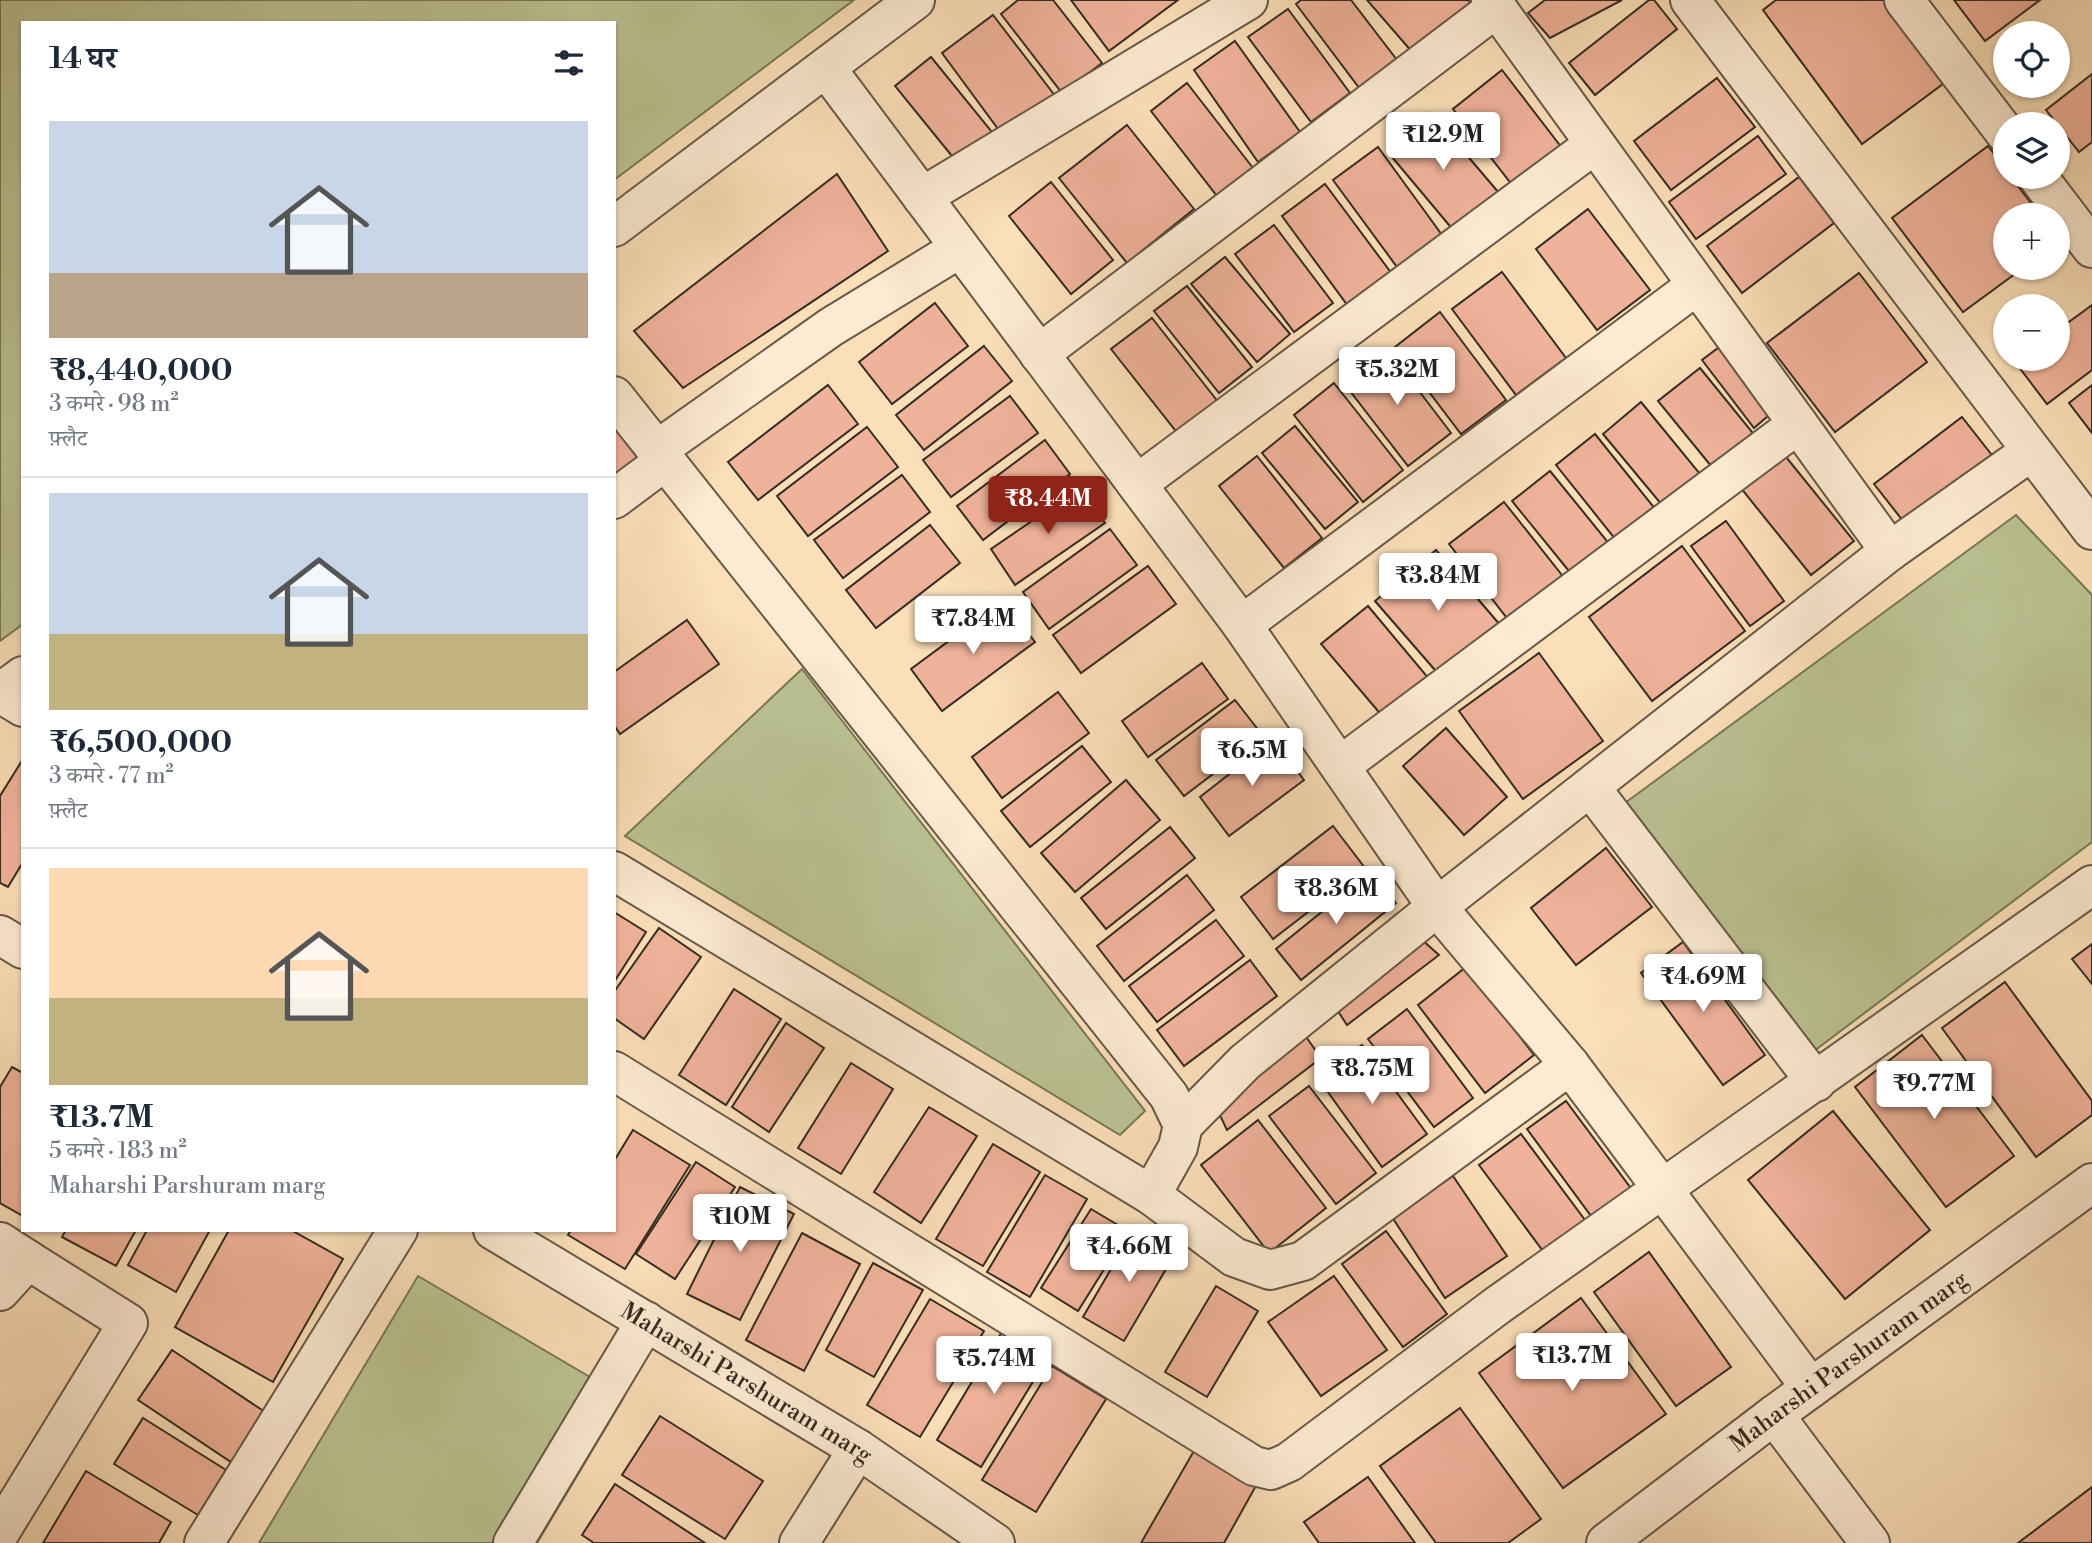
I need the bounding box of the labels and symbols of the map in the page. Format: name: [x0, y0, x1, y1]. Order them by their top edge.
pin: ₹12.9M: [1386, 113, 1500, 172]
pin: ₹5.32M: [1340, 348, 1454, 407]
pin: ₹8.44M: [991, 476, 1105, 536]
pin: ₹3.84M: [1381, 554, 1495, 613]
pin: ₹7.84M: [916, 596, 1030, 656]
pin: ₹6.5M: [1203, 728, 1301, 788]
pin: ₹8.36M: [1279, 866, 1393, 926]
pin: ₹4.69M: [1646, 954, 1760, 1014]
pin: ₹8.75M: [1315, 1046, 1429, 1106]
pin: ₹9.77M: [1877, 1062, 1991, 1121]
pin: ₹10M: [699, 1194, 781, 1254]
pin: ₹4.66M: [1072, 1224, 1186, 1284]
street label: Maharshi Parshuram marg: [1724, 1264, 1975, 1459]
street label: Maharshi Parshuram marg: [615, 1296, 878, 1471]
pin: ₹13.7M: [1515, 1334, 1629, 1393]
pin: ₹5.74M: [937, 1336, 1051, 1396]

